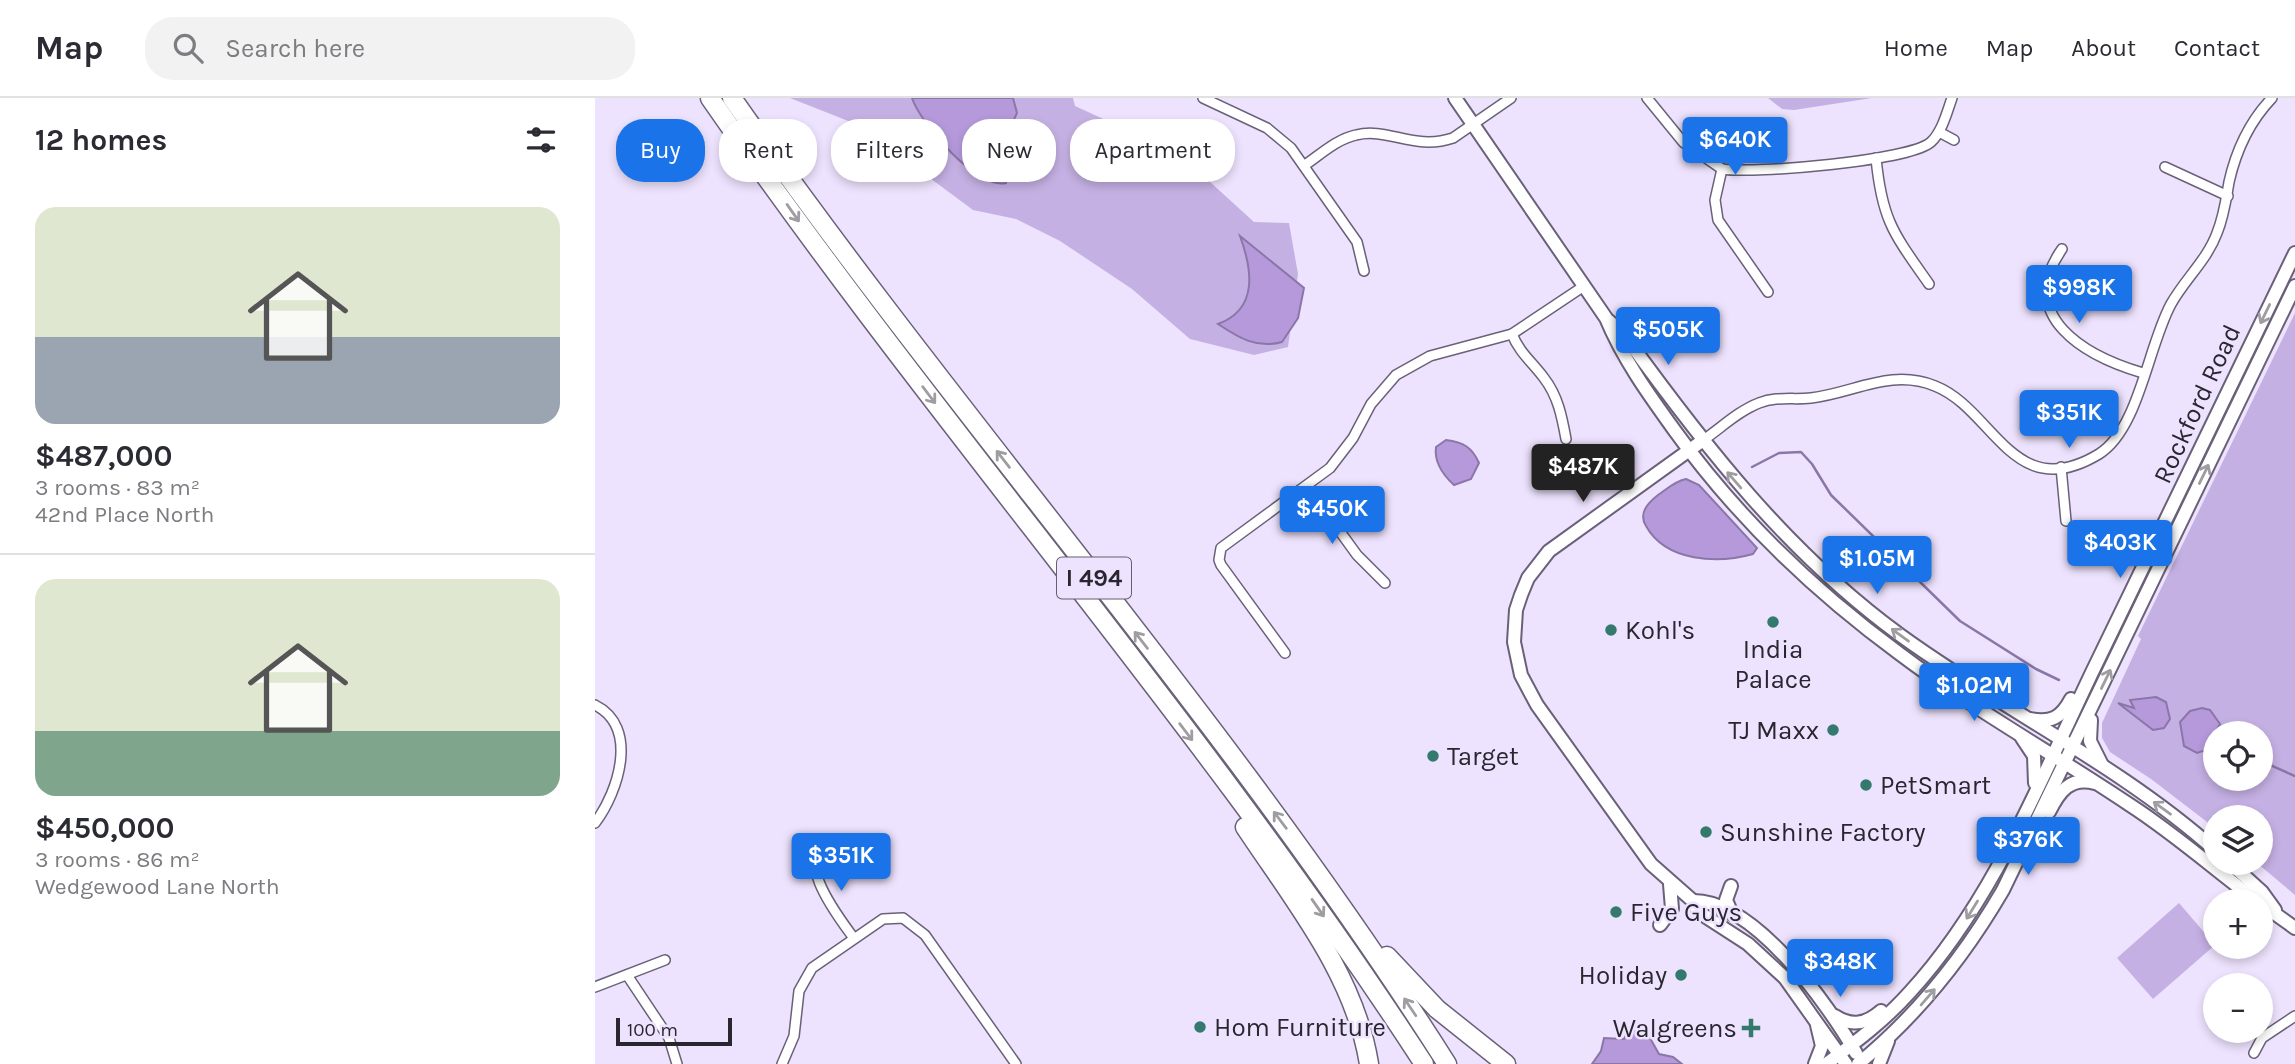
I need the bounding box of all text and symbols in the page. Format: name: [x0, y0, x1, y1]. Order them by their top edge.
search box: [145, 17, 635, 80]
text: Map: [35, 29, 103, 67]
icon: search: [169, 29, 207, 67]
text: Search here: [225, 33, 365, 64]
text: Home: [1884, 34, 1948, 62]
text: Map: [1986, 34, 2033, 62]
text: About: [2071, 34, 2136, 62]
text: Contact: [2174, 34, 2260, 62]
pin: $640K: [1686, 118, 1784, 177]
chip: Buy: [616, 119, 705, 182]
chip: Rent: [719, 119, 817, 182]
chip: Filters: [831, 119, 948, 182]
chip: New: [962, 119, 1056, 182]
chip: Apartment: [1070, 119, 1235, 182]
icon: filters: [522, 121, 560, 159]
text: 12 homes: [35, 122, 167, 158]
text: $640K: [1698, 126, 1772, 153]
one-way arrow: [786, 203, 800, 222]
icon: home: [235, 253, 361, 379]
pin: $998K: [2030, 266, 2128, 325]
text: $998K: [2042, 274, 2116, 301]
one-way arrow: [2257, 303, 2271, 324]
pin: $505K: [1619, 308, 1717, 367]
text: $505K: [1632, 316, 1704, 343]
street label: Rockford Road: [2147, 320, 2247, 488]
one-way arrow: [922, 386, 937, 404]
pin: $351K: [2020, 390, 2118, 450]
text: $351K: [2036, 399, 2102, 426]
text: $487,000: [35, 438, 172, 474]
pin: $487K: [1534, 444, 1632, 504]
one-way arrow: [995, 450, 1010, 469]
text: $487K: [1548, 453, 1618, 480]
one-way arrow: [2198, 464, 2212, 485]
one-way arrow: [1726, 471, 1742, 489]
text: 3 rooms · 83 m²: [35, 474, 200, 501]
pin: $450K: [1283, 486, 1381, 546]
text: $450K: [1296, 495, 1368, 522]
text: 42nd Place North: [35, 501, 214, 528]
pin: $403K: [2071, 520, 2169, 580]
text: $403K: [2083, 529, 2157, 556]
pin: $1.05M: [1820, 536, 1934, 596]
text: $1.05M: [1838, 545, 1916, 572]
road number: I 494: [1057, 558, 1131, 598]
marker: India Palace: [1765, 614, 1781, 630]
place label: Kohl's: [1625, 615, 1695, 646]
marker: Kohl's: [1603, 622, 1619, 638]
icon: home: [235, 625, 361, 751]
one-way arrow: [1891, 628, 1910, 642]
one-way arrow: [1134, 631, 1149, 649]
place label: India Palace: [1734, 634, 1812, 695]
pin: $1.02M: [1917, 664, 2031, 723]
one-way arrow: [2099, 669, 2113, 690]
text: $1.02M: [1935, 672, 2013, 699]
place label: TJ Maxx: [1728, 715, 1819, 746]
map controls: [2203, 721, 2273, 1043]
button: locate: [2203, 721, 2273, 791]
one-way arrow: [1179, 722, 1194, 741]
marker: TJ Maxx: [1825, 722, 1841, 738]
place label: Target: [1447, 741, 1519, 772]
marker: Target: [1425, 748, 1441, 764]
place label: PetSmart: [1880, 770, 1991, 801]
marker: PetSmart: [1858, 777, 1874, 793]
one-way arrow: [2153, 801, 2172, 815]
button: layers: [2203, 805, 2273, 875]
text: $450,000: [35, 810, 174, 846]
one-way arrow: [1272, 811, 1287, 830]
place label: Sunshine Factory: [1720, 817, 1926, 848]
pin: $376K: [1979, 818, 2077, 877]
marker: Sunshine Factory: [1698, 824, 1714, 840]
text: $376K: [1993, 826, 2063, 853]
pin: $351K: [792, 834, 890, 893]
text: $351K: [808, 842, 874, 869]
text: 3 rooms · 86 m²: [35, 846, 200, 873]
text: Wedgewood Lane North: [35, 873, 280, 900]
button: +: [2203, 889, 2273, 959]
place label: Five Guys: [1630, 897, 1742, 928]
one-way arrow: [1311, 898, 1325, 917]
one-way arrow: [1965, 899, 1979, 919]
marker: Five Guys: [1608, 904, 1624, 920]
pin: $348K: [1791, 940, 1889, 999]
text: $348K: [1803, 948, 1877, 975]
place label: Holiday: [1579, 960, 1667, 991]
marker: Holiday: [1673, 967, 1689, 983]
button: −: [2203, 973, 2273, 1043]
one-way arrow: [1920, 988, 1936, 1006]
one-way arrow: [1403, 998, 1417, 1017]
place label: Hom Furniture: [1214, 1012, 1386, 1043]
place label: Walgreens: [1613, 1013, 1737, 1044]
scale bar: [616, 1015, 731, 1047]
text: 100 m: [627, 1019, 678, 1041]
marker: Hom Furniture: [1192, 1019, 1208, 1035]
marker: Walgreens: [1743, 1020, 1759, 1036]

